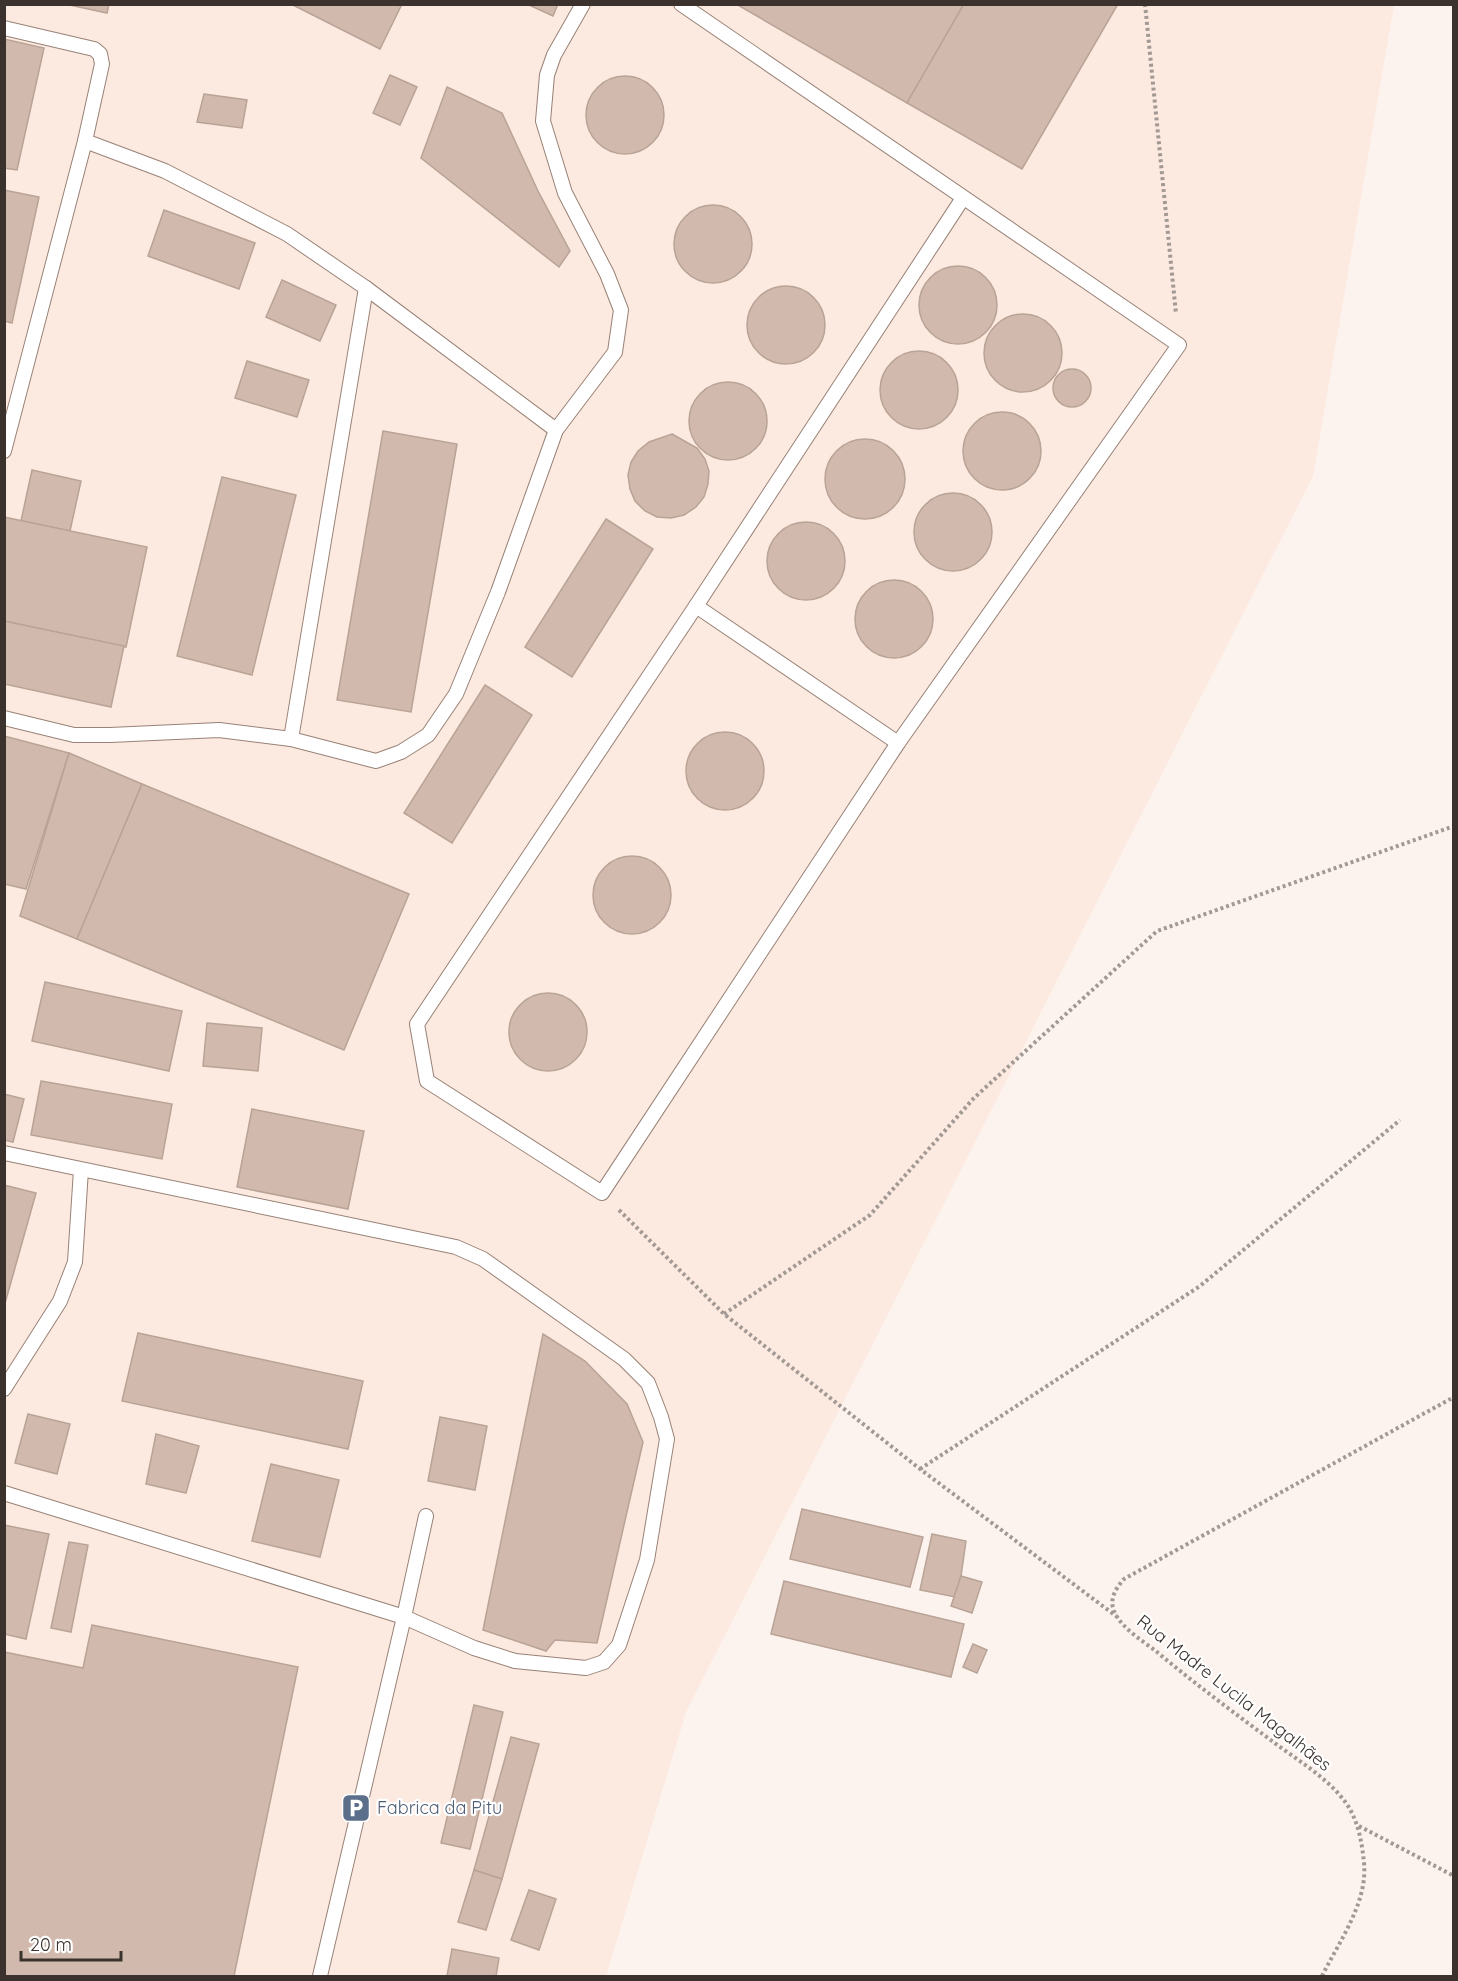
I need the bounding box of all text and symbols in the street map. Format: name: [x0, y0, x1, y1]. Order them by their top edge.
street label: Rua Madre Lucila Magalhães: [1132, 1609, 1336, 1776]
parking icon: Fabrica da Pitu: [340, 1792, 372, 1824]
place label: Fabrica da Pitu: [377, 1796, 502, 1819]
scale bar: [21, 1924, 122, 1962]
text: 20 m: [30, 1933, 72, 1956]

